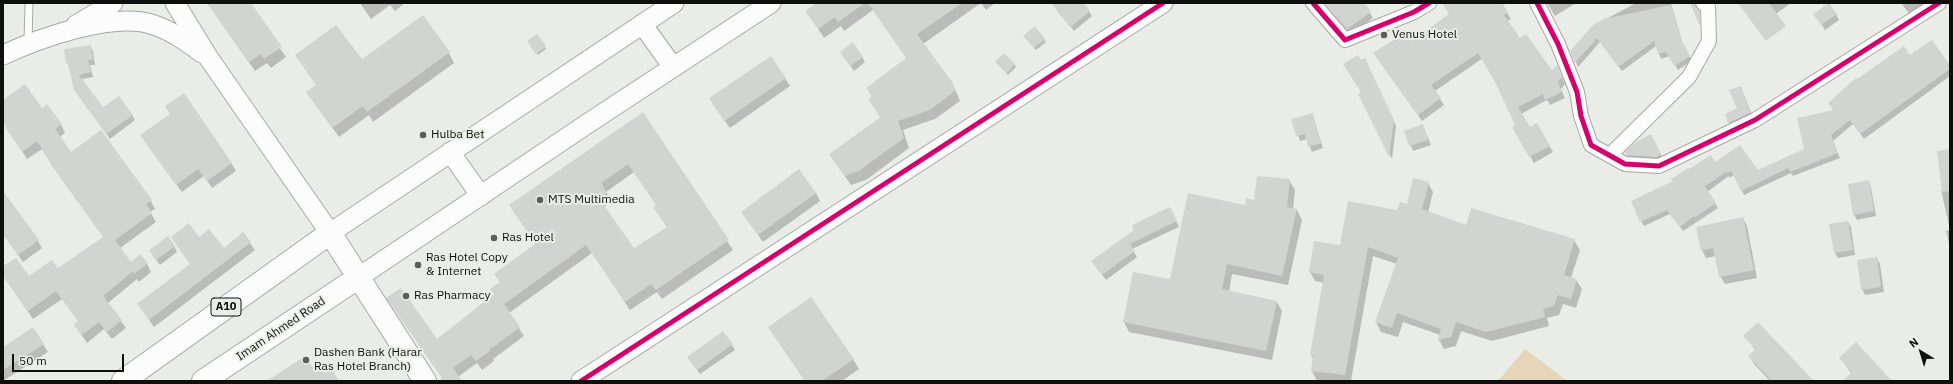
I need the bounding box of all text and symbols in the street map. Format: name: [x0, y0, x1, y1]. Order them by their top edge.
place label: Venus Hotel: [1392, 28, 1457, 42]
marker: Venus Hotel: [1379, 30, 1389, 40]
place label: Hulba Bet: [431, 128, 484, 142]
marker: Hulba Bet: [418, 130, 428, 140]
place label: MTS Multimedia: [548, 193, 635, 207]
marker: MTS Multimedia: [535, 195, 545, 205]
place label: Ras Hotel: [502, 231, 554, 245]
marker: Ras Hotel: [489, 233, 499, 243]
place label: Ras Hotel Copy & Internet: [426, 251, 508, 279]
marker: Ras Hotel Copy & Internet: [413, 260, 423, 270]
place label: Ras Pharmacy: [414, 289, 490, 303]
marker: Ras Pharmacy: [401, 291, 411, 301]
street label: Imam Ahmed Road: [234, 294, 328, 364]
road number: A10: [211, 298, 241, 316]
north arrow: [1901, 332, 1941, 372]
text: N: [1906, 335, 1921, 351]
scale bar: [14, 346, 126, 372]
place label: Dashen Bank (Harar Ras Hotel Branch): [314, 346, 422, 374]
text: 50 m: [19, 353, 47, 368]
marker: Dashen Bank (Harar Ras Hotel Branch): [301, 355, 311, 365]

